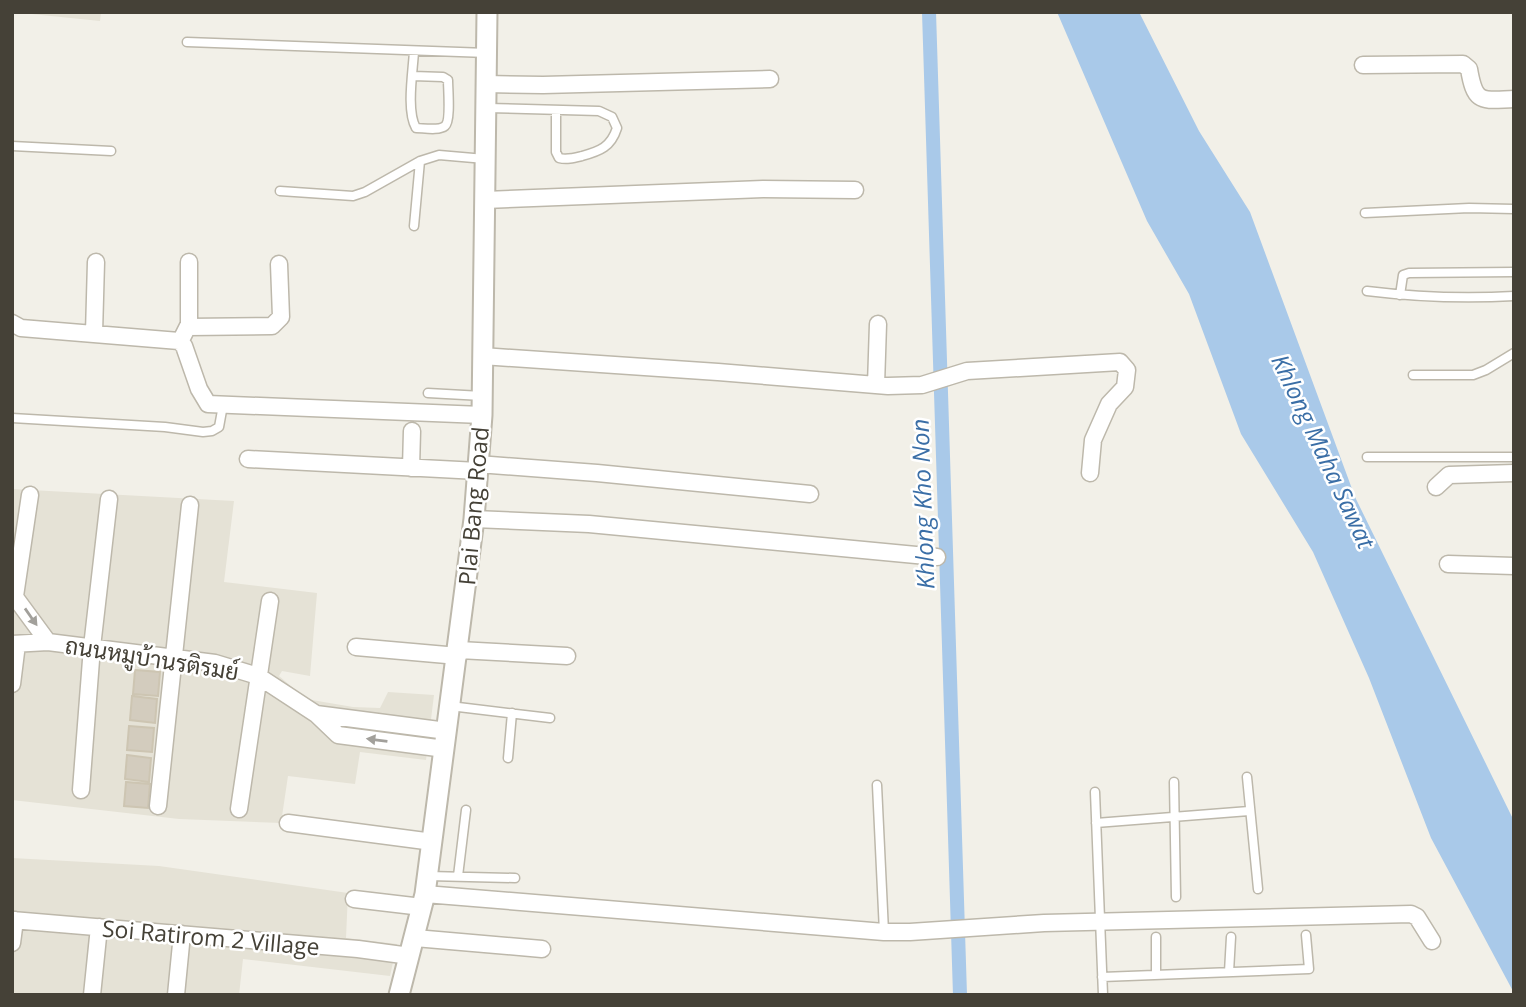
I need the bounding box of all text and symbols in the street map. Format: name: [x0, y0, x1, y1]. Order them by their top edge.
water label: Khlong Maha Sawat: [1264, 348, 1384, 555]
water label: Khlong Kho Non: [903, 418, 941, 590]
street label: Plai Bang Road: [450, 425, 496, 587]
one-way arrow: [24, 608, 38, 626]
street label: ถนนหมูบ้านรติรมย์: [62, 628, 241, 690]
one-way arrow: [366, 735, 388, 746]
street label: Soi Ratirom 2 Village: [101, 912, 321, 962]

